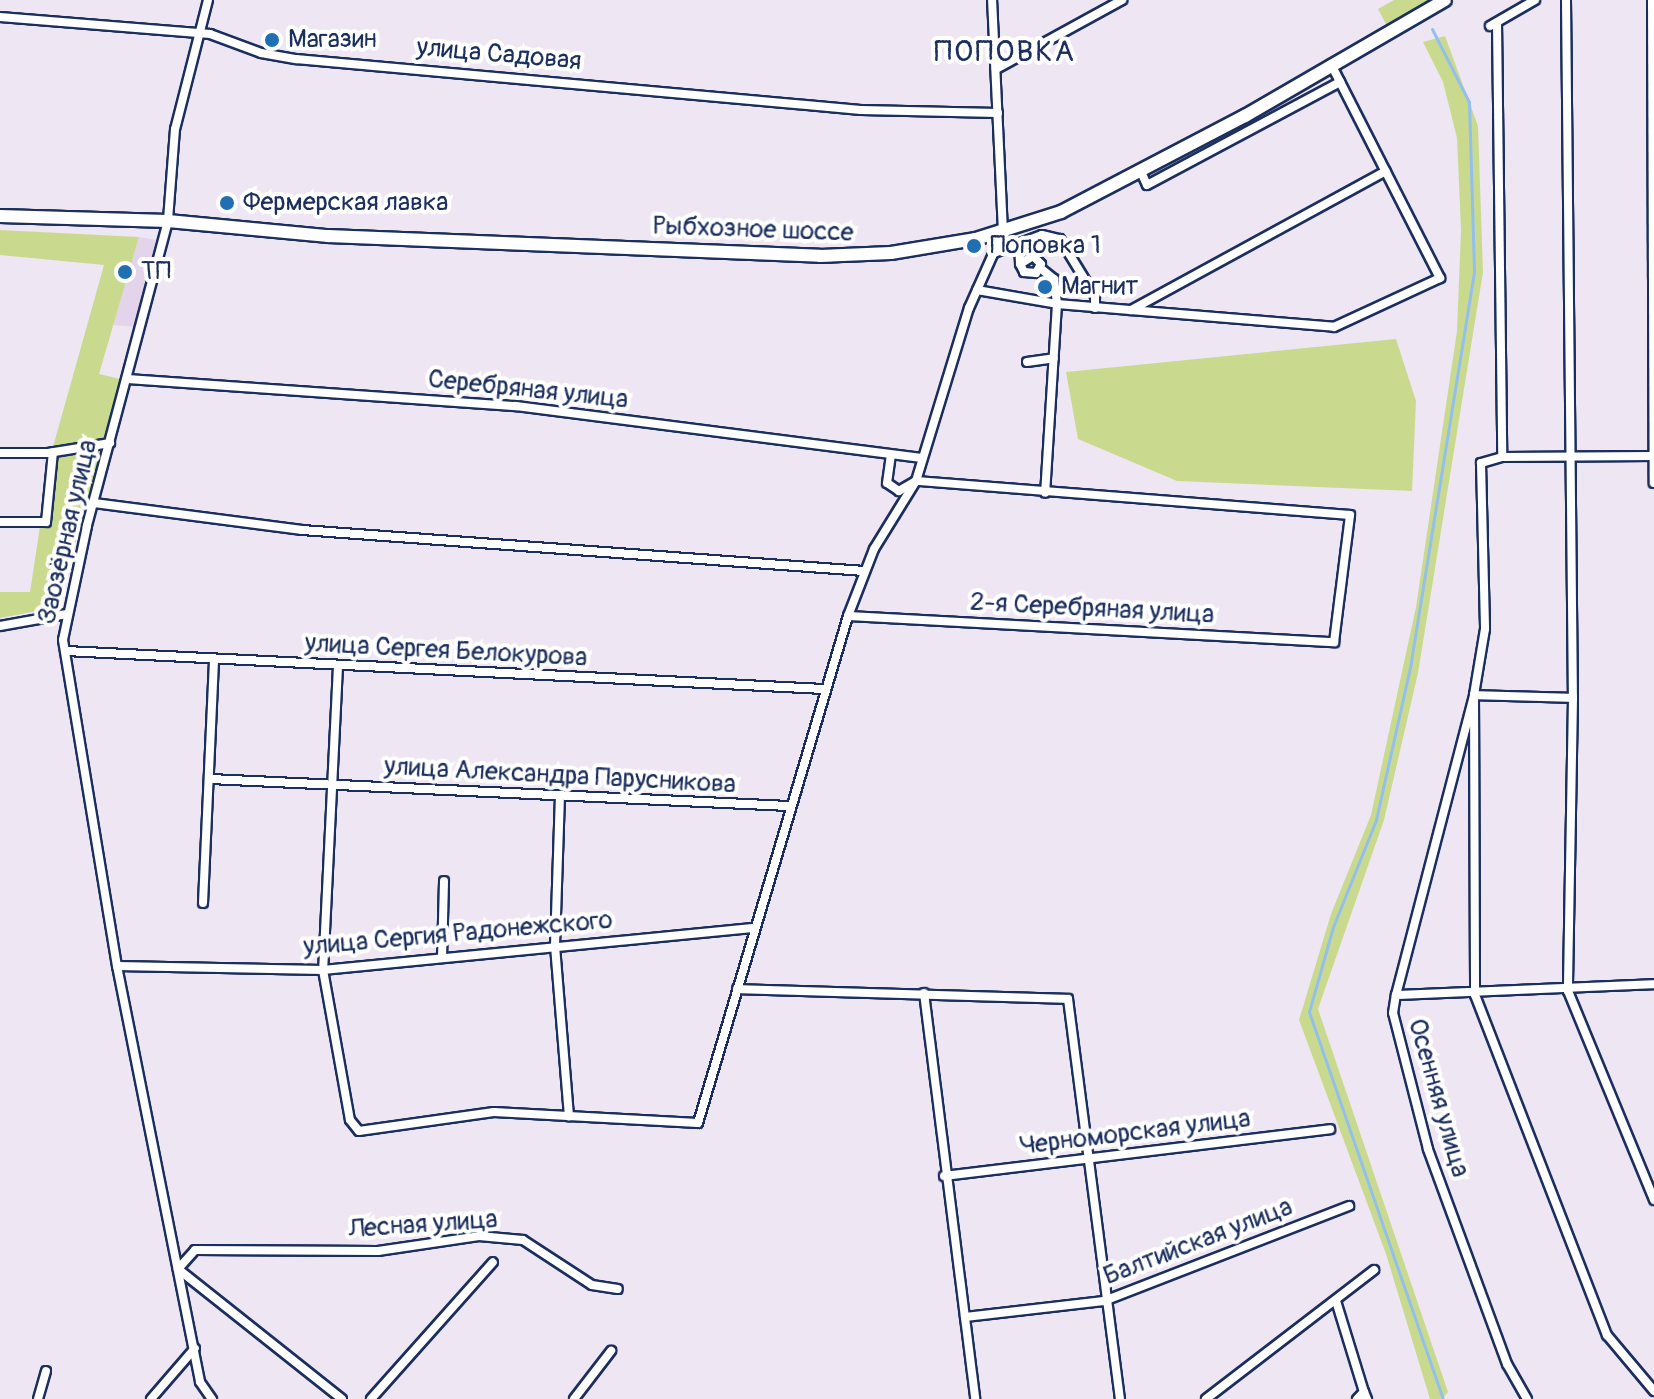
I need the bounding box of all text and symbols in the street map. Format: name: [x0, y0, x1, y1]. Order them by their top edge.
place label: Магазин: [288, 24, 377, 56]
marker: Магазин: [263, 31, 281, 49]
street label: улица Садовая: [415, 32, 583, 78]
district label: ПОПОВКА: [934, 34, 1076, 70]
place label: Фермерская лавка: [243, 187, 448, 219]
marker: Фермерская лавка: [218, 194, 236, 212]
street label: Рыбхозное шоссе: [652, 211, 854, 249]
place label: Поповка 1: [990, 230, 1101, 262]
marker: Поповка 1: [965, 237, 983, 255]
place label: ТП: [141, 256, 171, 288]
marker: ТП: [116, 263, 134, 281]
place label: Магнит: [1061, 271, 1138, 303]
marker: Магнит: [1036, 278, 1054, 296]
street label: Серебряная улица: [426, 364, 630, 416]
street label: Заозёрная улица: [32, 437, 104, 627]
street label: 2-я Серебряная улица: [969, 587, 1215, 631]
street label: улица Сергея Белокурова: [304, 628, 588, 674]
street label: улица Александра Парусникова: [383, 751, 737, 801]
street label: улица Сергия Радонежского: [302, 905, 614, 963]
street label: Осенняя улица: [1400, 1015, 1476, 1181]
street label: Черноморская улица: [1018, 1103, 1252, 1163]
street label: Балтийская улица: [1099, 1192, 1297, 1292]
street label: Лесная улица: [347, 1204, 499, 1246]

